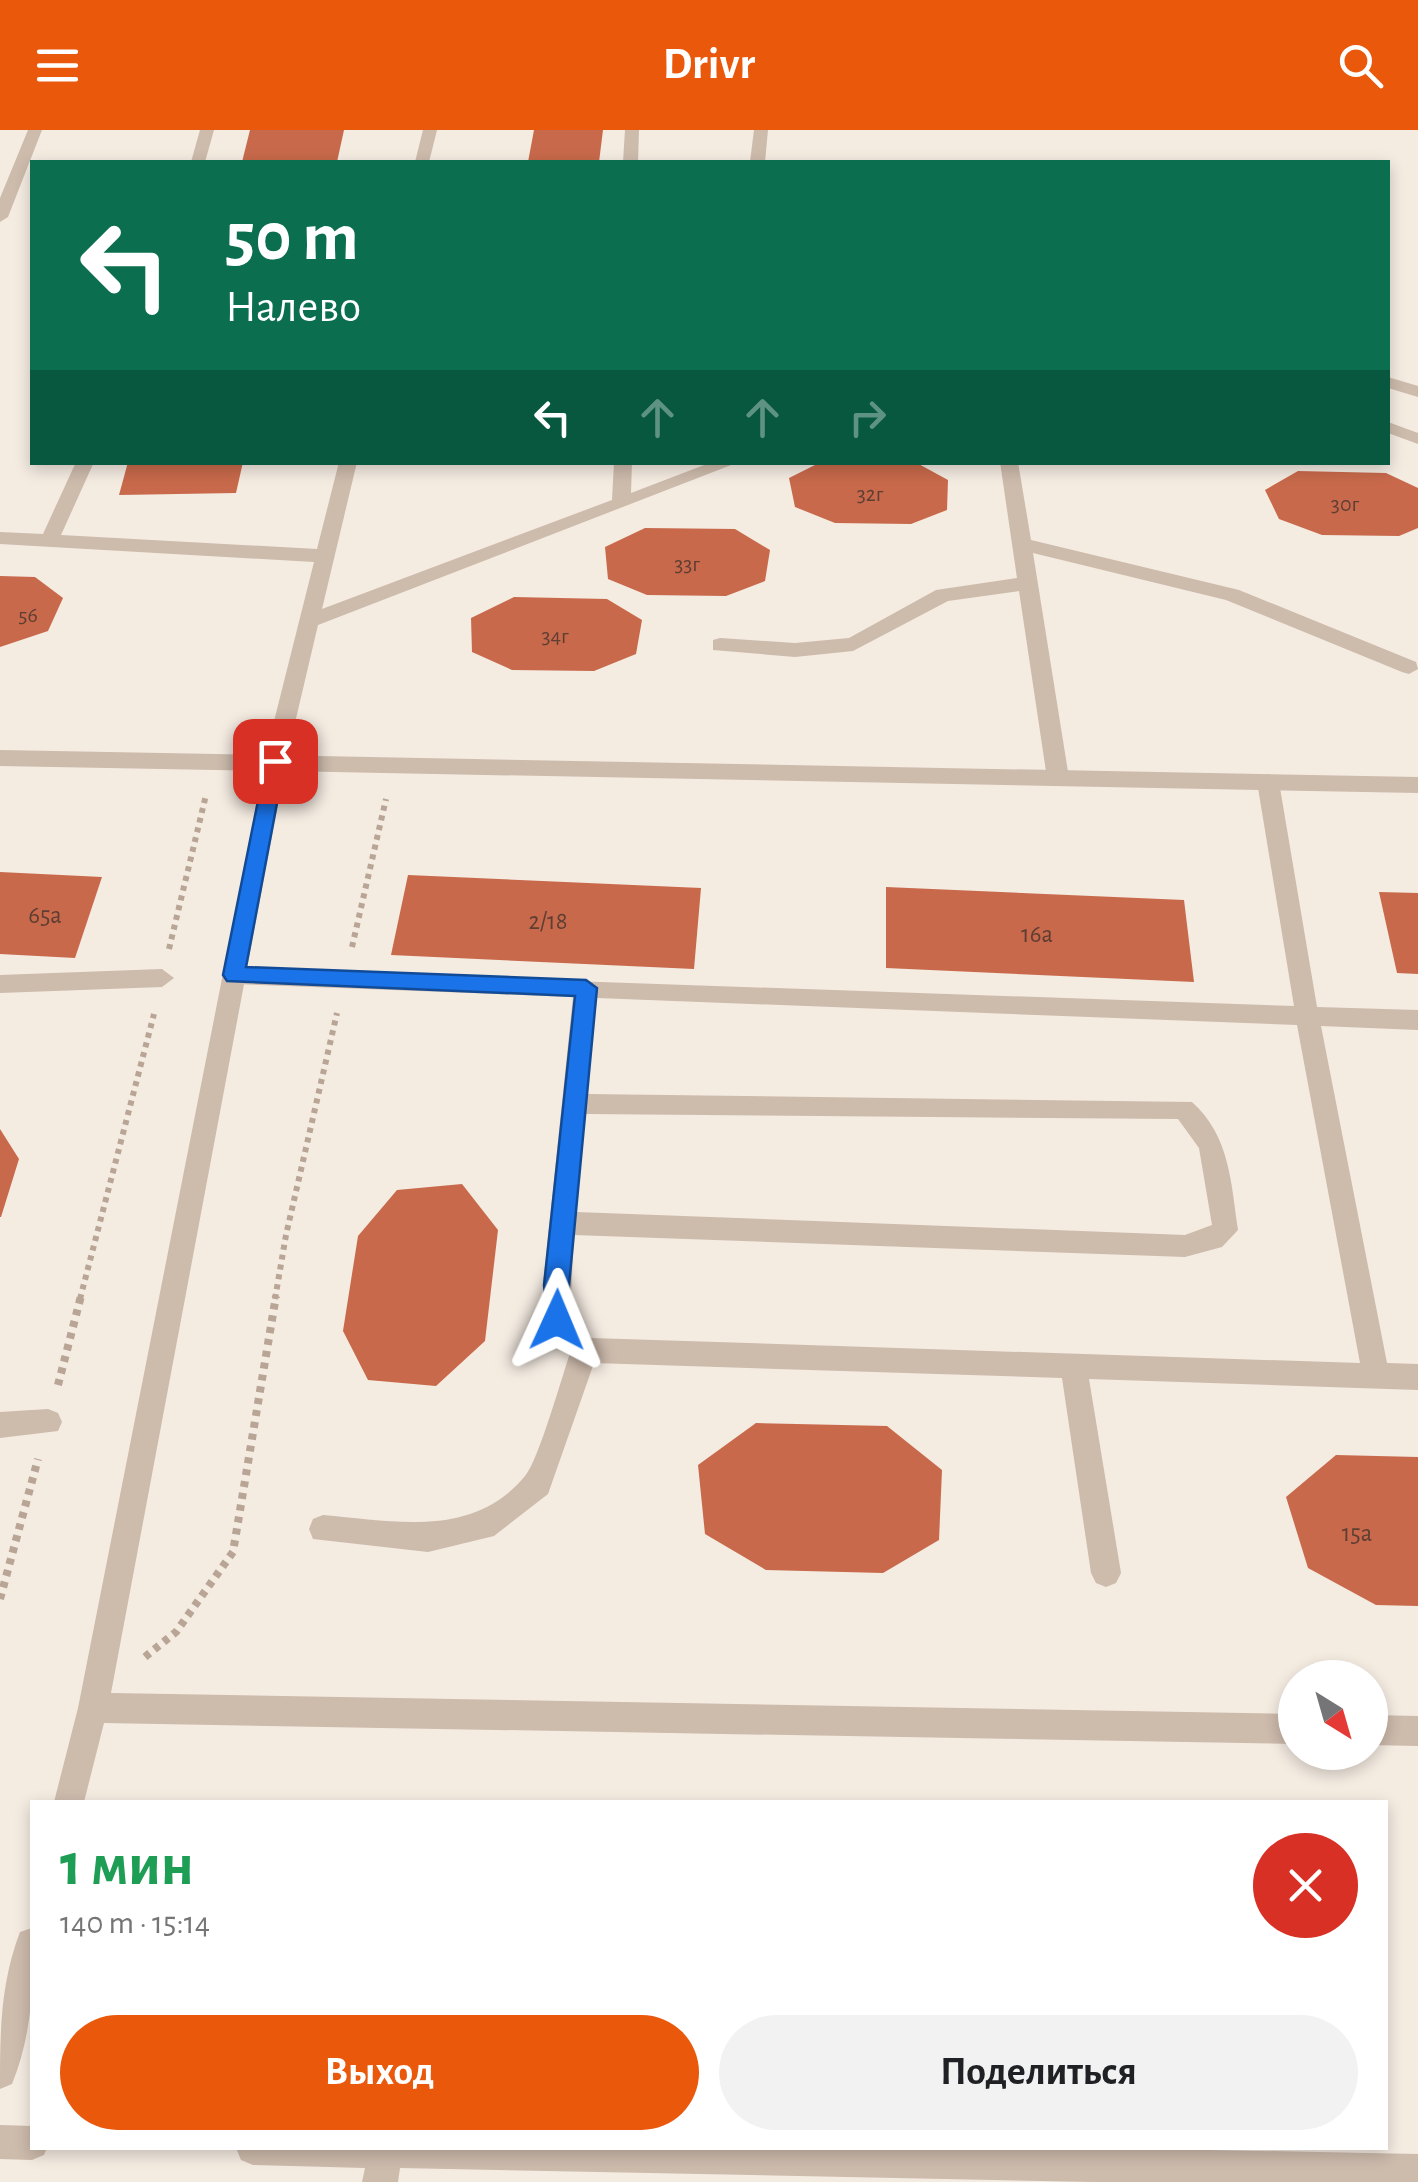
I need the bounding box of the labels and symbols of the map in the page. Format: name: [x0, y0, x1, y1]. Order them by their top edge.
house number: 32г: [857, 483, 884, 505]
house number: 30г: [1331, 493, 1360, 515]
house number: 33г: [674, 553, 700, 575]
house number: 56: [18, 604, 38, 626]
house number: 34г: [541, 625, 569, 647]
pin: [233, 719, 318, 804]
house number: 65а: [28, 903, 62, 928]
house number: 2/18: [528, 909, 568, 934]
house number: 16а: [1021, 922, 1053, 947]
position arrow: [505, 1268, 609, 1372]
house number: 15а: [1342, 1521, 1372, 1546]
north arrow: [1278, 1660, 1388, 1770]

